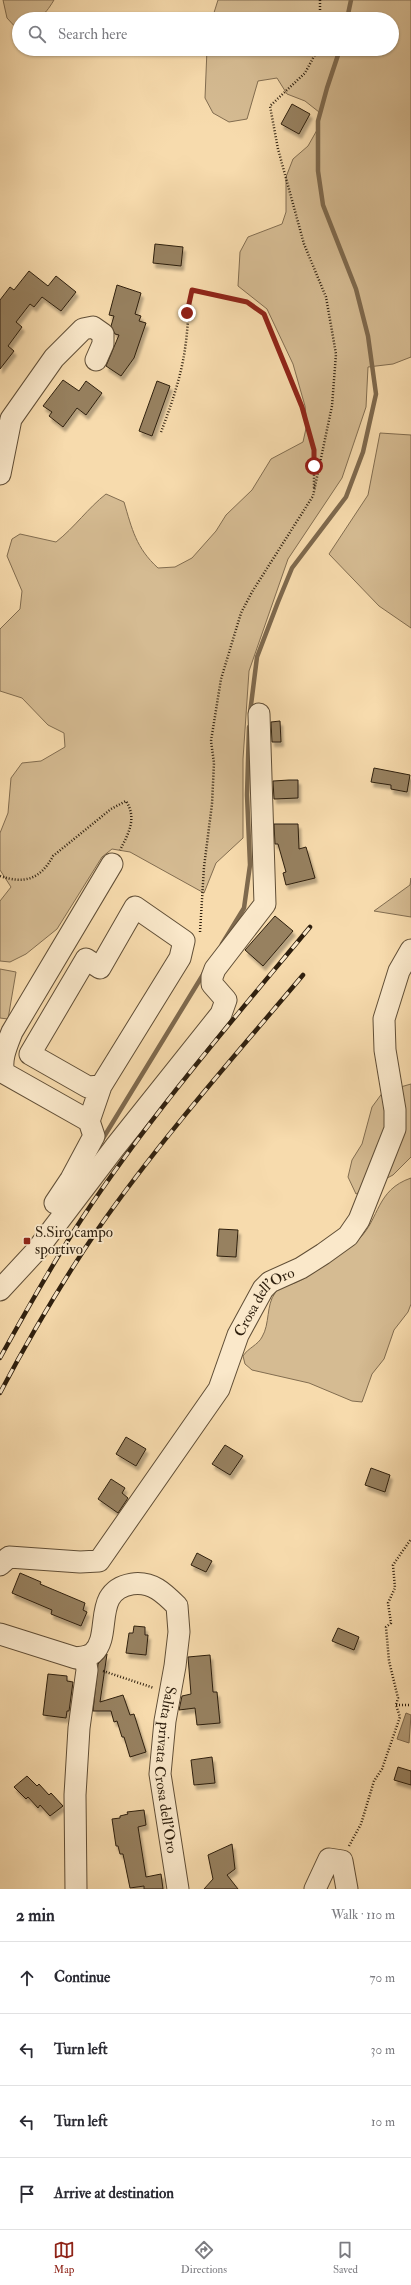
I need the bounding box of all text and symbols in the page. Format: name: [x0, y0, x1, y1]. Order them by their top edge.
search box: [12, 12, 399, 56]
icon: search: [26, 23, 48, 45]
text: Search here: [58, 25, 127, 44]
route end: [178, 304, 196, 322]
route start: [305, 457, 323, 475]
place label: S.Siro campo sportivo: [35, 1223, 113, 1260]
marker: S.Siro campo sportivo: [22, 1236, 32, 1246]
street label: Crosa dell'Oro: [230, 1263, 298, 1340]
street label: Salita privata Crosa dell'Oro: [150, 1685, 181, 1855]
text: 2 min: [16, 1905, 55, 1926]
text: Walk · 110 m: [331, 1907, 395, 1923]
icon: ahead: [16, 1967, 38, 1989]
text: Continue: [54, 1968, 110, 1987]
text: 70 m: [370, 1970, 395, 1986]
icon: left: [16, 2039, 38, 2061]
text: Turn left: [54, 2040, 108, 2059]
text: 30 m: [371, 2042, 395, 2058]
icon: left: [16, 2111, 38, 2133]
text: Turn left: [54, 2112, 108, 2131]
text: 10 m: [371, 2114, 395, 2130]
icon: arrive: [16, 2183, 38, 2205]
text: Arrive at destination: [54, 2184, 174, 2203]
tab: Map: [53, 2239, 75, 2276]
tab: Directions: [181, 2239, 227, 2276]
tab: Saved: [333, 2239, 358, 2276]

